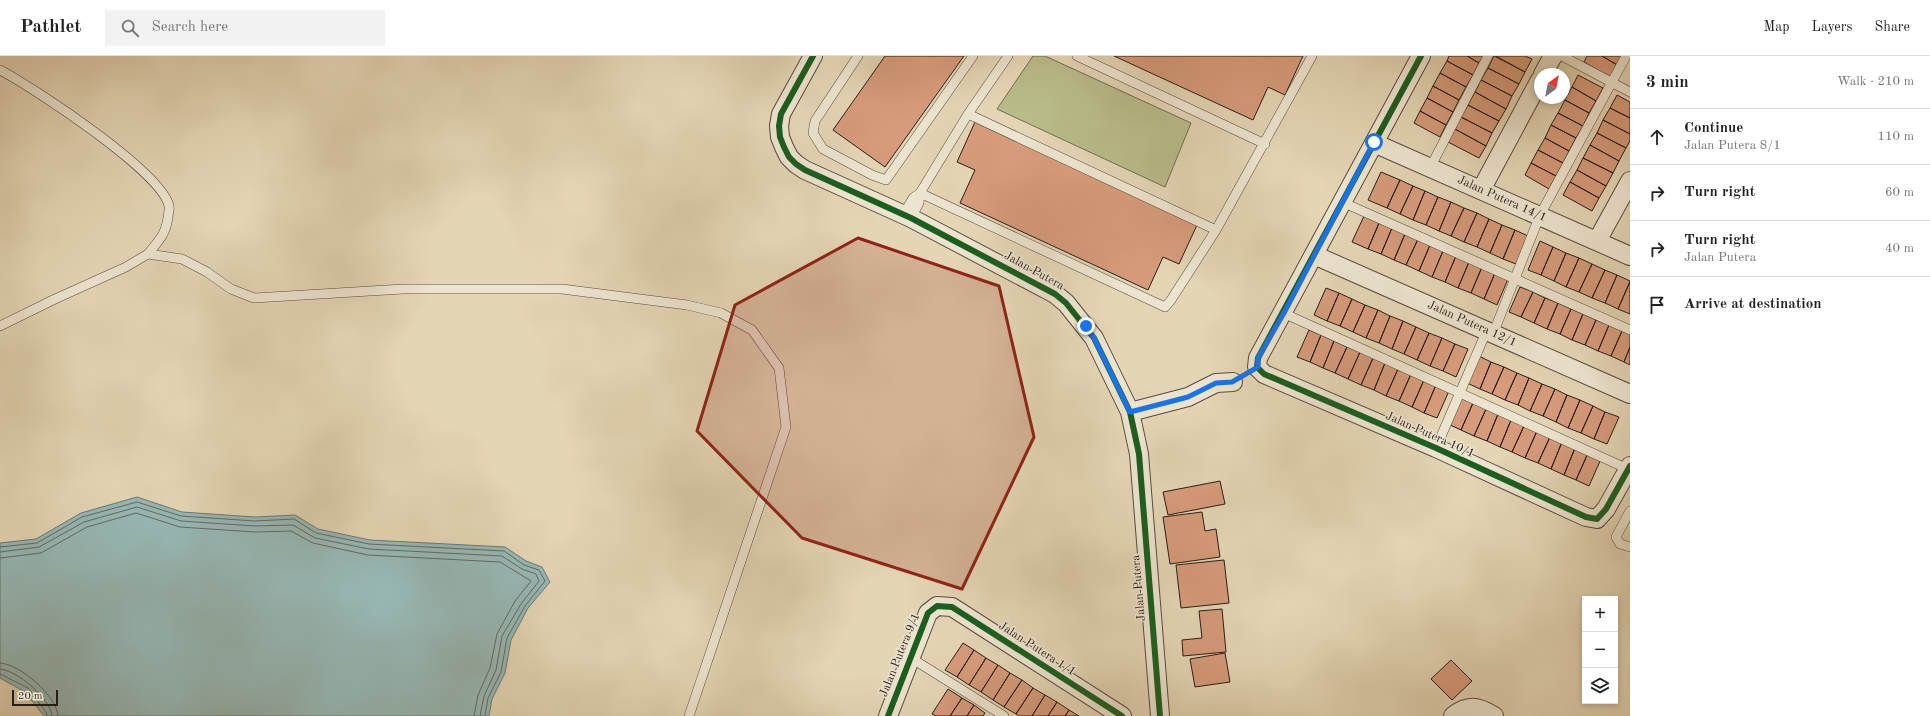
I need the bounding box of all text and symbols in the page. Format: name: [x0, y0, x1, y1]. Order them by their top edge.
search box: [105, 10, 385, 46]
icon: search: [119, 17, 141, 39]
text: Pathlet: [20, 18, 81, 37]
text: Search here: [151, 20, 228, 35]
text: Map: [1764, 20, 1790, 34]
text: Layers: [1812, 20, 1853, 34]
text: Share: [1875, 20, 1910, 34]
north arrow: [1534, 68, 1570, 104]
text: 3 min: [1646, 74, 1689, 91]
text: Walk · 210 m: [1837, 75, 1914, 88]
text: Continue: [1684, 121, 1743, 136]
icon: ahead: [1646, 126, 1668, 148]
text: 110 m: [1877, 130, 1914, 143]
route start: [1365, 133, 1383, 151]
text: Jalan Putera 8/1: [1684, 139, 1781, 152]
street label: Jalan Putera 14/1: [1456, 174, 1548, 224]
icon: right: [1646, 182, 1668, 204]
text: Turn right: [1684, 185, 1755, 200]
text: 60 m: [1885, 186, 1914, 199]
text: Turn right: [1684, 233, 1755, 248]
icon: right: [1646, 238, 1668, 260]
text: 40 m: [1885, 242, 1914, 255]
street label: Jalan Putera: [1002, 250, 1066, 292]
text: Jalan Putera: [1684, 251, 1756, 264]
icon: arrive: [1646, 294, 1668, 316]
text: Arrive at destination: [1684, 297, 1822, 312]
street label: Jalan Putera 12/1: [1426, 299, 1518, 349]
route end: [1077, 317, 1095, 335]
street label: Jalan Putera 10/1: [1384, 410, 1476, 460]
street label: Jalan Putera: [1130, 554, 1148, 622]
map controls: [1582, 596, 1618, 704]
button: +: [1582, 596, 1618, 632]
street label: Jalan Putera 9/1: [878, 611, 922, 699]
street label: Jalan Putera 1/1: [996, 620, 1078, 678]
button: −: [1582, 632, 1618, 668]
button: layers: [1582, 668, 1618, 704]
scale bar: [12, 688, 58, 707]
text: 20 m: [18, 691, 43, 702]

